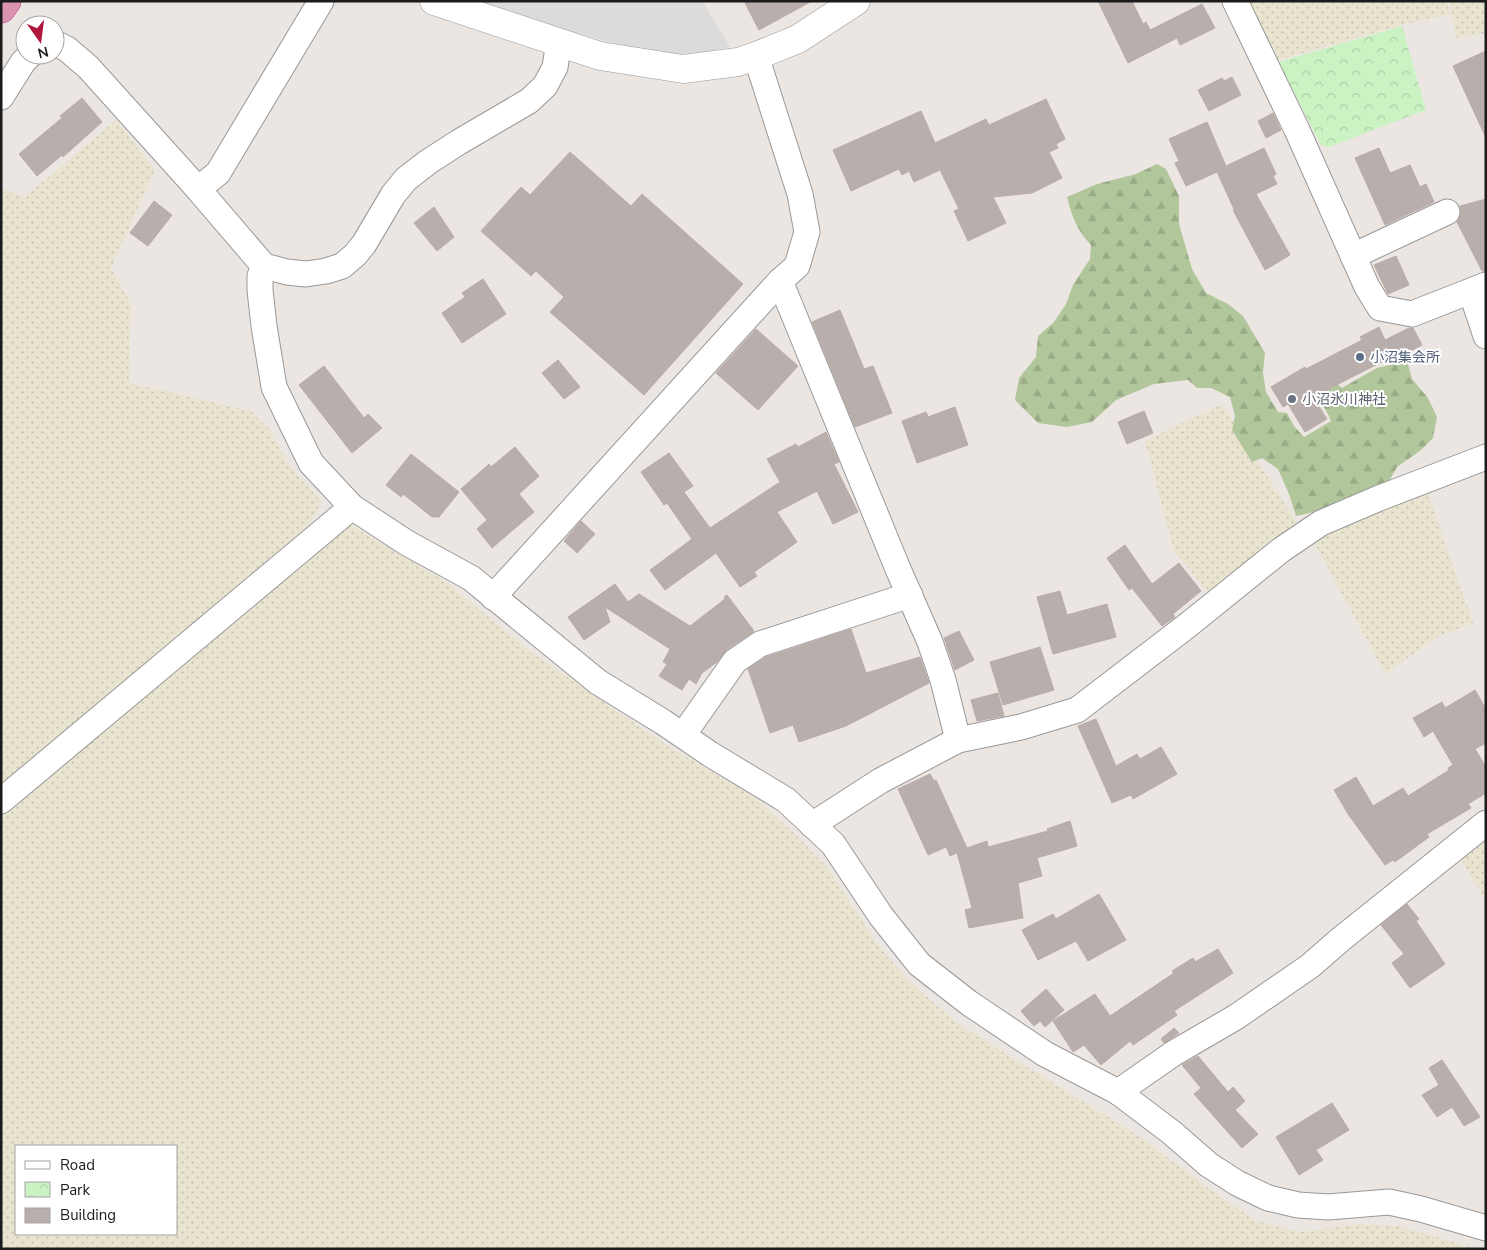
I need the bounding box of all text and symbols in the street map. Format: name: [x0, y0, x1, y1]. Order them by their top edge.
north arrow: [15, 15, 65, 65]
text: N: [36, 42, 50, 63]
place label: 小沼集会所: [1370, 348, 1440, 367]
marker: 小沼集会所: [1354, 351, 1366, 363]
place label: 小沼氷川神社: [1302, 390, 1386, 409]
marker: 小沼氷川神社: [1286, 393, 1298, 405]
legend: [15, 1145, 178, 1235]
text: Road: [60, 1155, 95, 1175]
text: Park: [60, 1180, 90, 1200]
text: Building: [60, 1205, 116, 1225]

